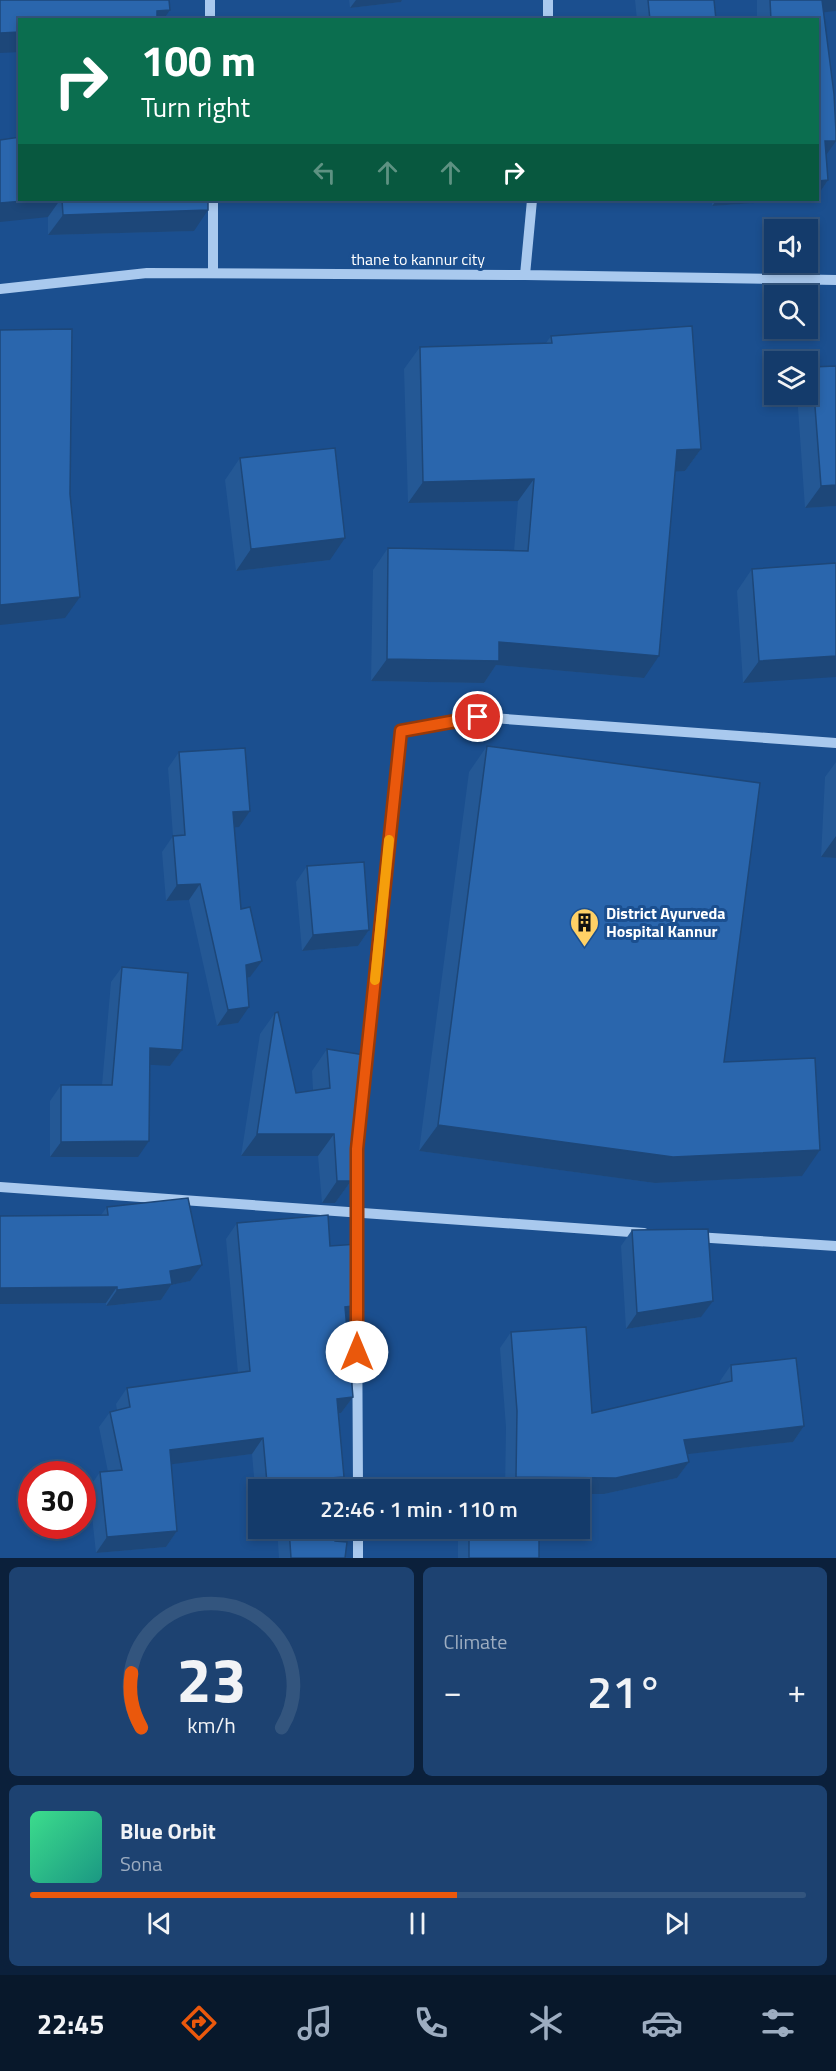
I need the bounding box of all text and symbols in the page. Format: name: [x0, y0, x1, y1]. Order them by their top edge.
text: 100 m: [141, 28, 256, 92]
icon: right: [42, 42, 120, 120]
text: Turn right: [141, 86, 250, 127]
icon: left: [308, 156, 341, 189]
icon: ahead: [371, 156, 404, 189]
icon: ahead: [434, 156, 467, 189]
icon: right: [497, 156, 530, 189]
map controls: [764, 219, 818, 405]
button: sound: [764, 219, 818, 273]
street label: thane to kannur city: [351, 247, 485, 271]
button: search: [764, 285, 818, 339]
button: layers: [764, 351, 818, 405]
pin: [452, 691, 503, 742]
icon: arrive: [461, 700, 494, 733]
place label: District Ayurveda Hospital Kannur: [606, 901, 725, 943]
building icon: District Ayurveda Hospital Kannur: [569, 906, 601, 948]
position arrow: [325, 1320, 389, 1384]
speed limit sign: 30: [18, 1461, 96, 1539]
text: 22:46 · 1 min · 110 m: [320, 1492, 518, 1526]
text: Climate: [444, 1626, 507, 1657]
text: 23: [176, 1631, 246, 1726]
text: 21°: [587, 1657, 663, 1725]
text: −: [444, 1666, 462, 1716]
text: +: [788, 1666, 806, 1716]
text: km/h: [187, 1710, 236, 1742]
text: Blue Orbit: [120, 1814, 216, 1848]
text: Sona: [120, 1848, 162, 1879]
icon: previous: [143, 1907, 176, 1940]
icon: pause: [401, 1907, 434, 1940]
icon: next: [660, 1907, 693, 1940]
icon: directions: [178, 2002, 220, 2044]
icon: music: [294, 2002, 336, 2044]
icon: phone: [410, 2002, 452, 2044]
icon: climate: [525, 2002, 567, 2044]
icon: car: [641, 2002, 683, 2044]
icon: filters: [757, 2002, 799, 2044]
text: 22:45: [37, 2003, 104, 2044]

